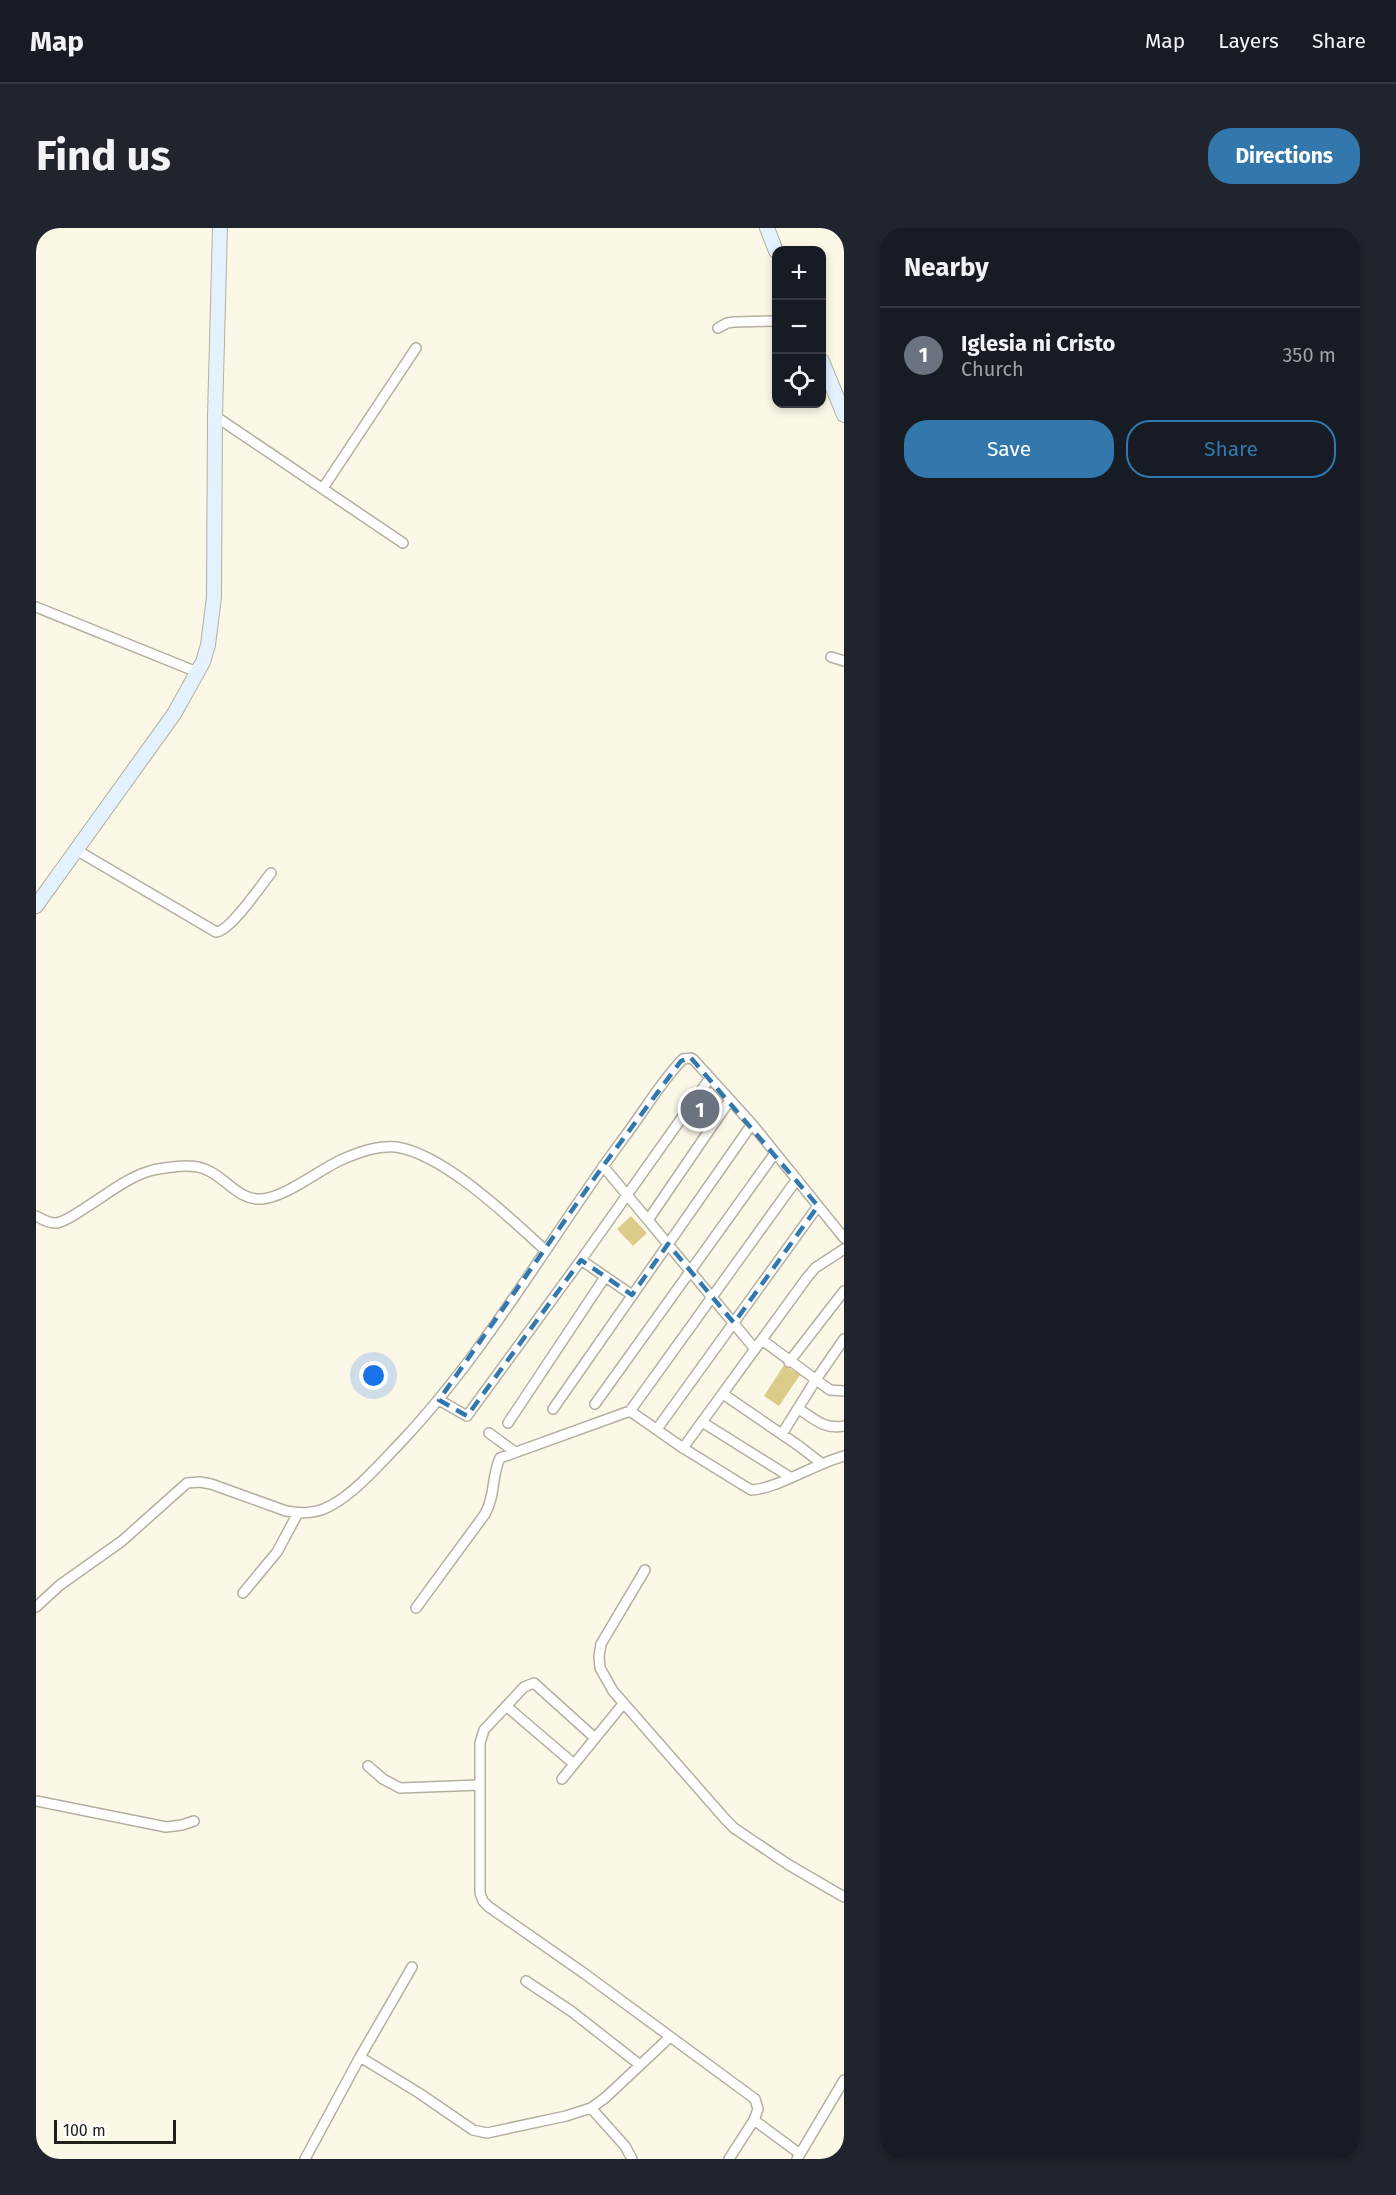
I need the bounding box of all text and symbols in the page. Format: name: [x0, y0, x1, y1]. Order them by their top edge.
text: Map: [30, 25, 84, 58]
text: Map: [1145, 28, 1185, 54]
text: Layers: [1218, 28, 1279, 54]
text: Share: [1312, 28, 1366, 54]
button: Directions: [1208, 128, 1360, 184]
text: Find us: [36, 131, 171, 181]
map controls: [772, 246, 826, 408]
button: +: [772, 246, 826, 300]
text: Nearby: [904, 252, 989, 283]
button: −: [772, 300, 826, 354]
text: Iglesia ni Cristo: [961, 330, 1115, 357]
text: 1: [919, 343, 928, 367]
text: 350 m: [1282, 343, 1336, 367]
button: locate: [772, 354, 826, 408]
text: Church: [961, 357, 1024, 381]
button: Save: [904, 420, 1114, 478]
button: Share: [1126, 420, 1336, 478]
pin: 1: [680, 1086, 720, 1132]
your location: [359, 1361, 388, 1390]
scale bar: [54, 2117, 176, 2144]
text: 100 m: [63, 2121, 106, 2140]

